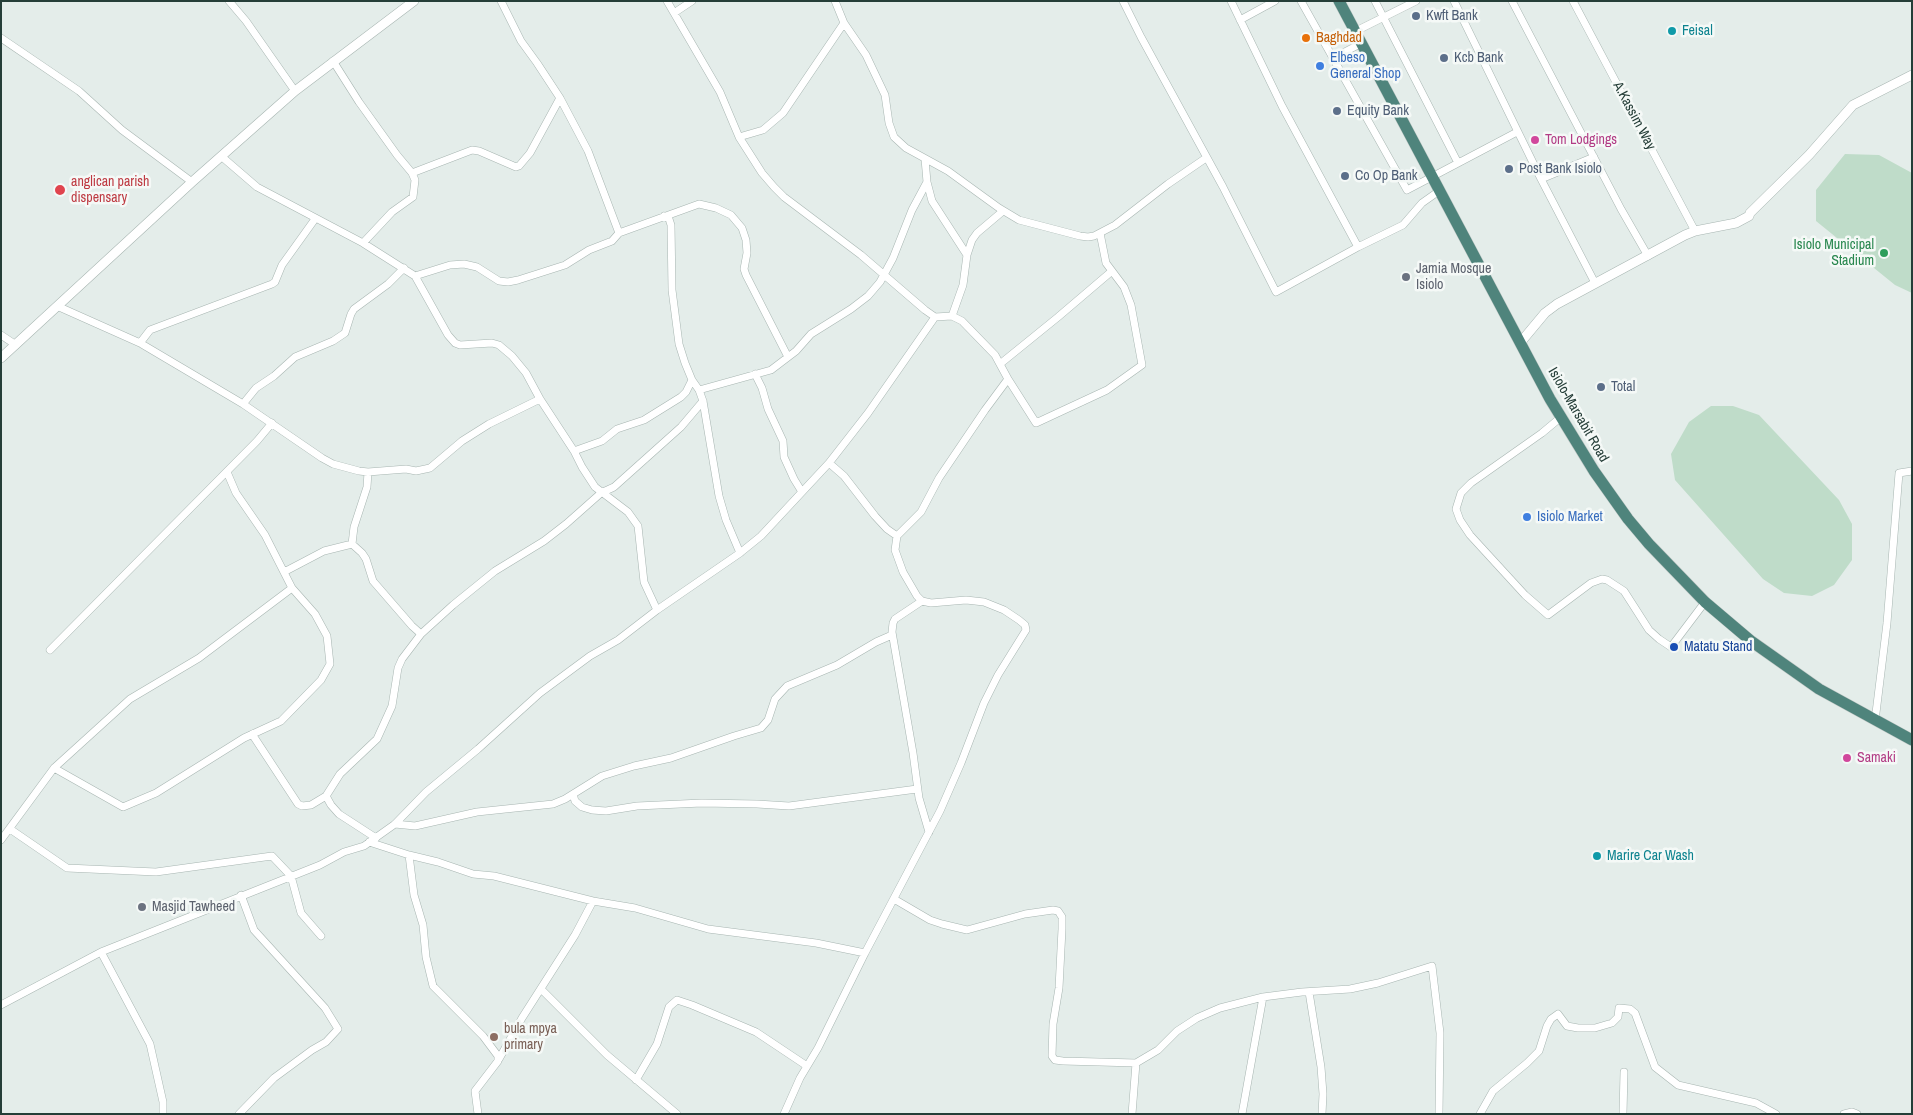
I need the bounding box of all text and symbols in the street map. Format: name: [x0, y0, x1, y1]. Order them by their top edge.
place label: Kwft Bank: [1426, 8, 1478, 24]
marker: Kwft Bank: [1410, 10, 1422, 22]
place label: Feisal: [1682, 23, 1713, 39]
marker: Feisal: [1666, 25, 1678, 37]
place label: Baghdad: [1316, 30, 1362, 46]
marker: Baghdad: [1300, 32, 1312, 44]
place label: Elbeso General Shop: [1330, 50, 1401, 82]
place label: Kcb Bank: [1454, 50, 1503, 66]
marker: Kcb Bank: [1438, 52, 1450, 64]
marker: Elbeso General Shop: [1314, 60, 1326, 72]
street label: A.Kassim Way: [1609, 79, 1659, 153]
place label: Equity Bank: [1347, 103, 1409, 119]
marker: Equity Bank: [1331, 105, 1343, 117]
place label: Tom Lodgings: [1545, 132, 1617, 148]
marker: Tom Lodgings: [1529, 134, 1541, 146]
place label: Post Bank Isiolo: [1519, 161, 1602, 177]
marker: Post Bank Isiolo: [1503, 163, 1515, 175]
place label: Co Op Bank: [1355, 168, 1418, 184]
marker: Co Op Bank: [1339, 170, 1351, 182]
place label: anglican parish dispensary: [71, 174, 149, 206]
marker: anglican parish dispensary: [53, 183, 67, 197]
place label: Isiolo Municipal Stadium: [1794, 237, 1874, 270]
marker: Isiolo Municipal Stadium: [1878, 247, 1890, 259]
place label: Jamia Mosque Isiolo: [1416, 261, 1491, 294]
marker: Jamia Mosque Isiolo: [1400, 271, 1412, 283]
street label: Isiolo-Marsabit Road: [1544, 365, 1612, 465]
place label: Total: [1611, 379, 1635, 395]
marker: Total: [1595, 381, 1607, 393]
place label: Isiolo Market: [1537, 509, 1603, 525]
marker: Isiolo Market: [1521, 511, 1533, 523]
place label: Matatu Stand: [1684, 639, 1752, 655]
marker: Matatu Stand: [1668, 641, 1680, 653]
place label: Samaki: [1857, 750, 1896, 766]
marker: Samaki: [1841, 752, 1853, 764]
place label: Marire Car Wash: [1607, 848, 1694, 864]
marker: Marire Car Wash: [1591, 850, 1603, 862]
place label: Masjid Tawheed: [152, 899, 235, 915]
marker: Masjid Tawheed: [136, 901, 148, 913]
place label: bula mpya primary: [504, 1021, 557, 1054]
marker: bula mpya primary: [488, 1031, 500, 1043]

